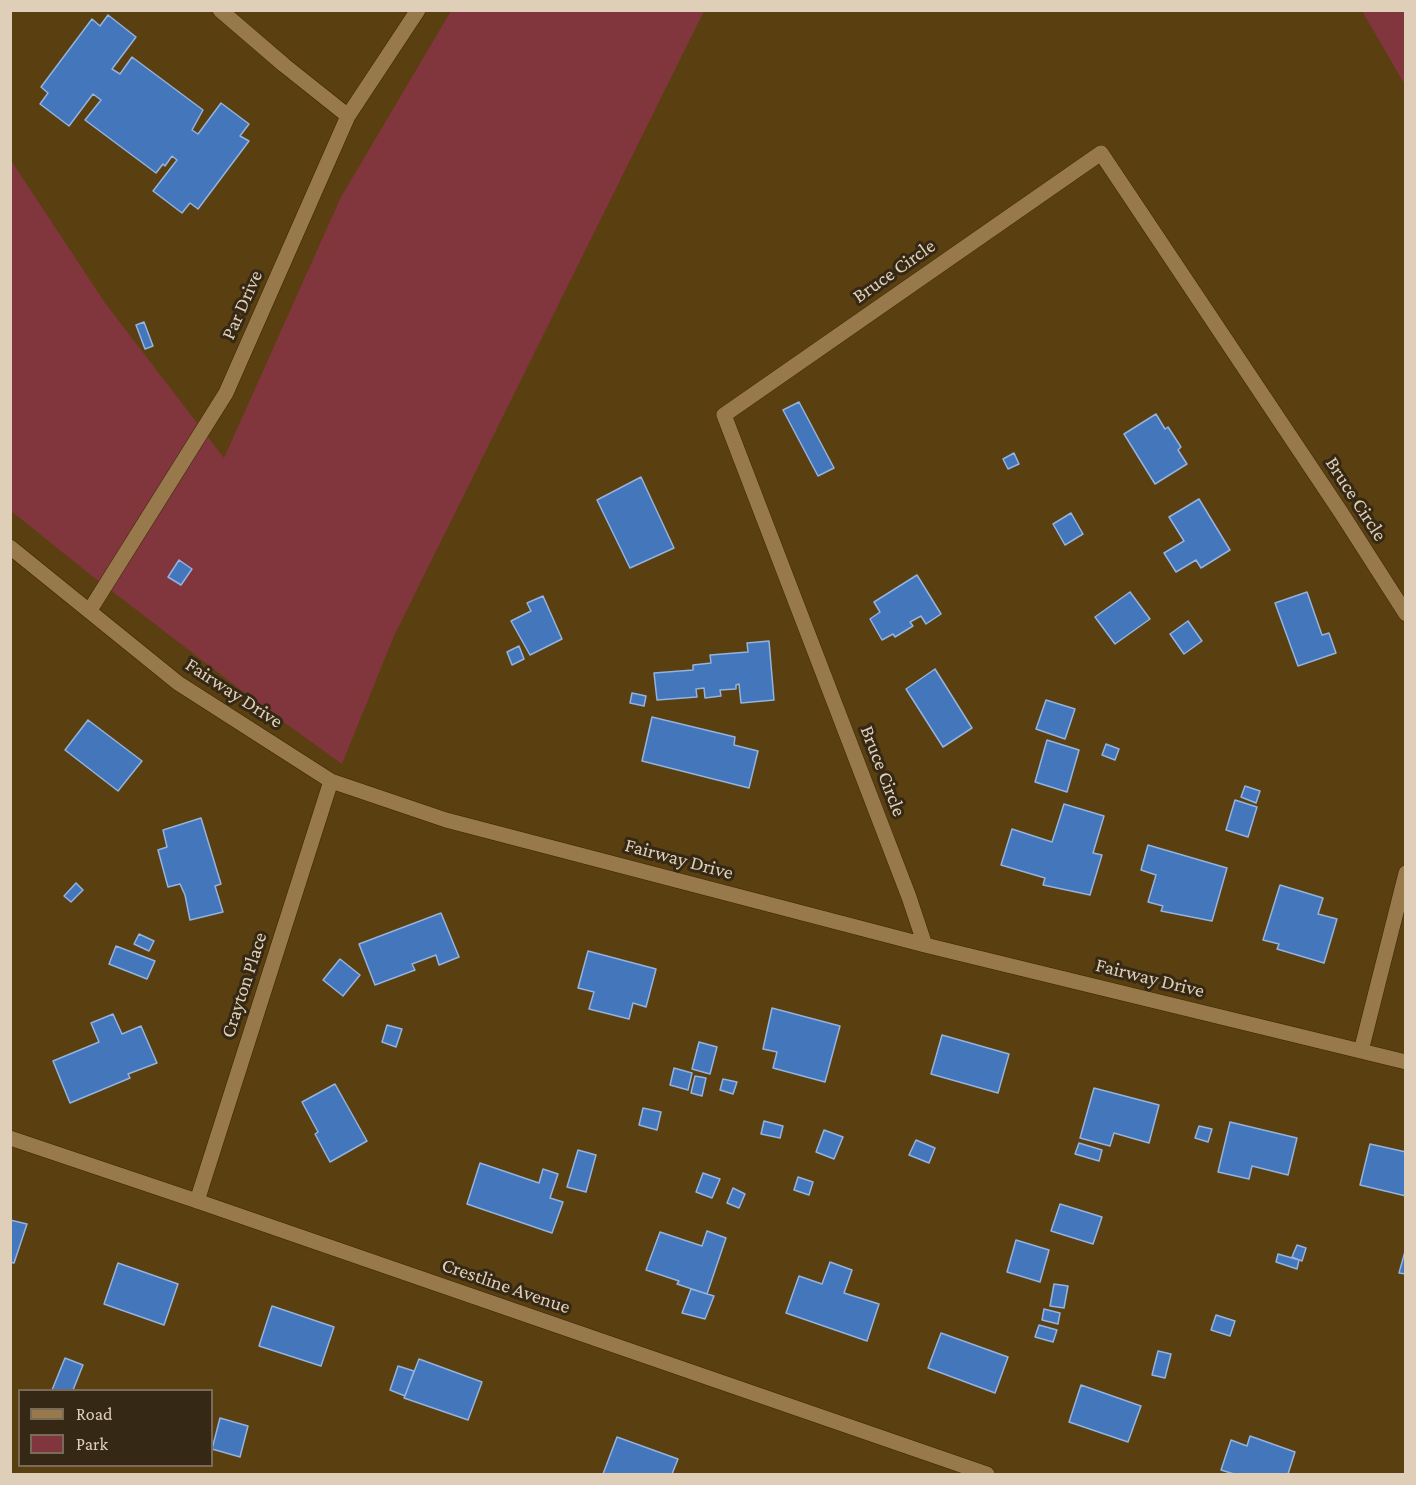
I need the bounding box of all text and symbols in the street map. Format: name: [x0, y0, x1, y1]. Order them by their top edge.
street label: Bruce Circle: [848, 234, 940, 308]
street label: Par Drive: [216, 267, 268, 343]
street label: Bruce Circle: [1320, 452, 1392, 546]
street label: Fairway Drive: [181, 653, 287, 733]
street label: Bruce Circle: [855, 722, 911, 820]
street label: Fairway Drive: [622, 833, 736, 885]
street label: Crayton Place: [216, 929, 272, 1041]
street label: Fairway Drive: [1093, 953, 1207, 1003]
street label: Crestline Avenue: [439, 1253, 573, 1319]
legend: [18, 1389, 213, 1467]
text: Road: [76, 1404, 113, 1424]
text: Park: [76, 1434, 108, 1454]

